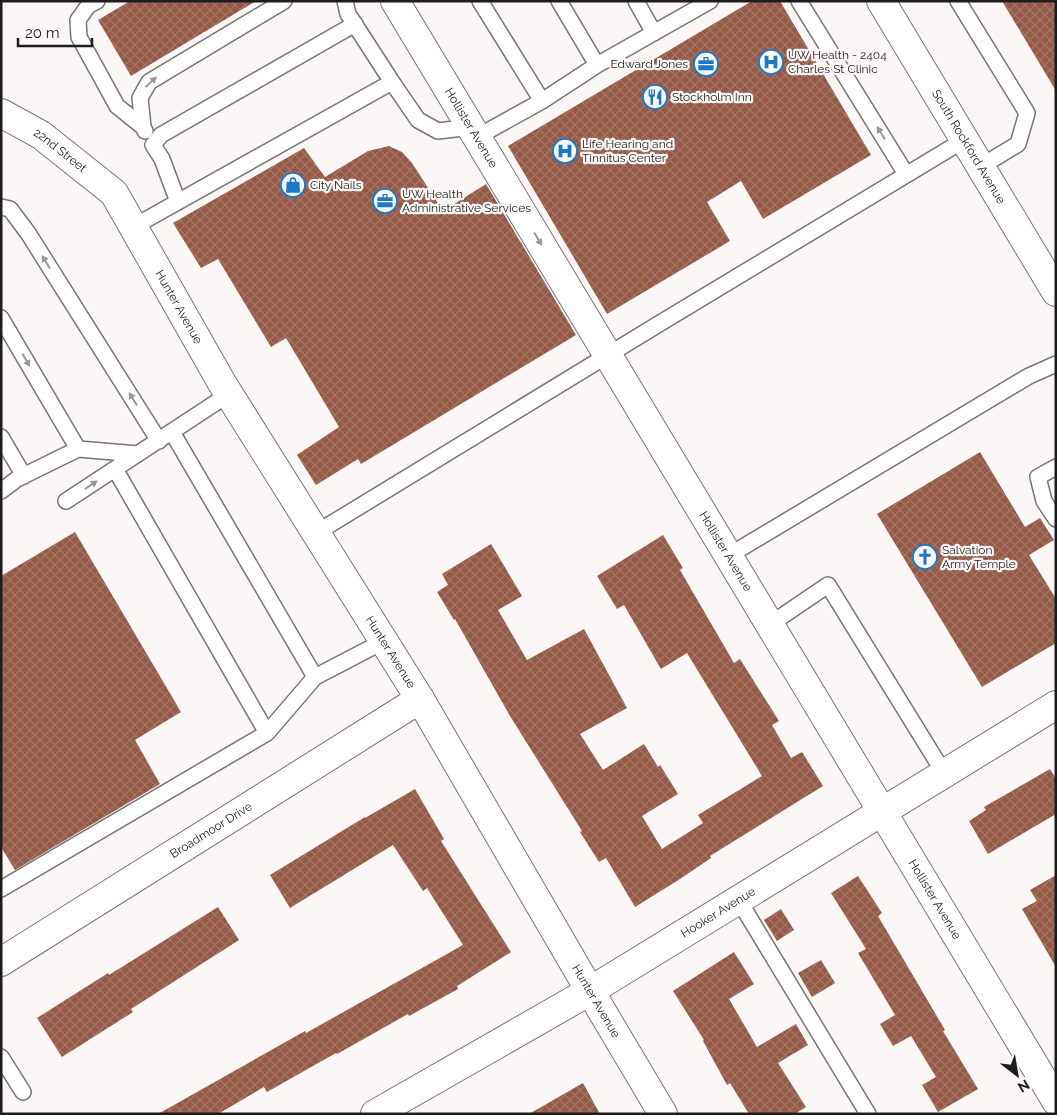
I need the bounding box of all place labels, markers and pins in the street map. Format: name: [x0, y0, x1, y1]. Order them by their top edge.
place label: UW Health - 2404 Charles St Clinic: [788, 48, 887, 76]
hospital icon: UW Health - 2404 Charles St Clinic: [758, 49, 784, 75]
office icon: Edward Jones: [693, 51, 719, 77]
place label: Edward Jones: [610, 57, 688, 71]
restaurant icon: Stockholm Inn: [642, 84, 668, 110]
place label: Stockholm Inn: [672, 90, 752, 104]
place label: Life Hearing and Tinnitus Center: [582, 137, 673, 165]
hospital icon: Life Hearing and Tinnitus Center: [552, 138, 578, 164]
shop icon: City Nails: [280, 172, 306, 198]
place label: City Nails: [310, 178, 362, 192]
place label: UW Health Administrative Services: [402, 187, 531, 215]
office icon: UW Health Administrative Services: [372, 188, 398, 214]
place label: Salvation Army Temple: [942, 543, 1016, 571]
church icon: Salvation Army Temple: [912, 544, 938, 570]

